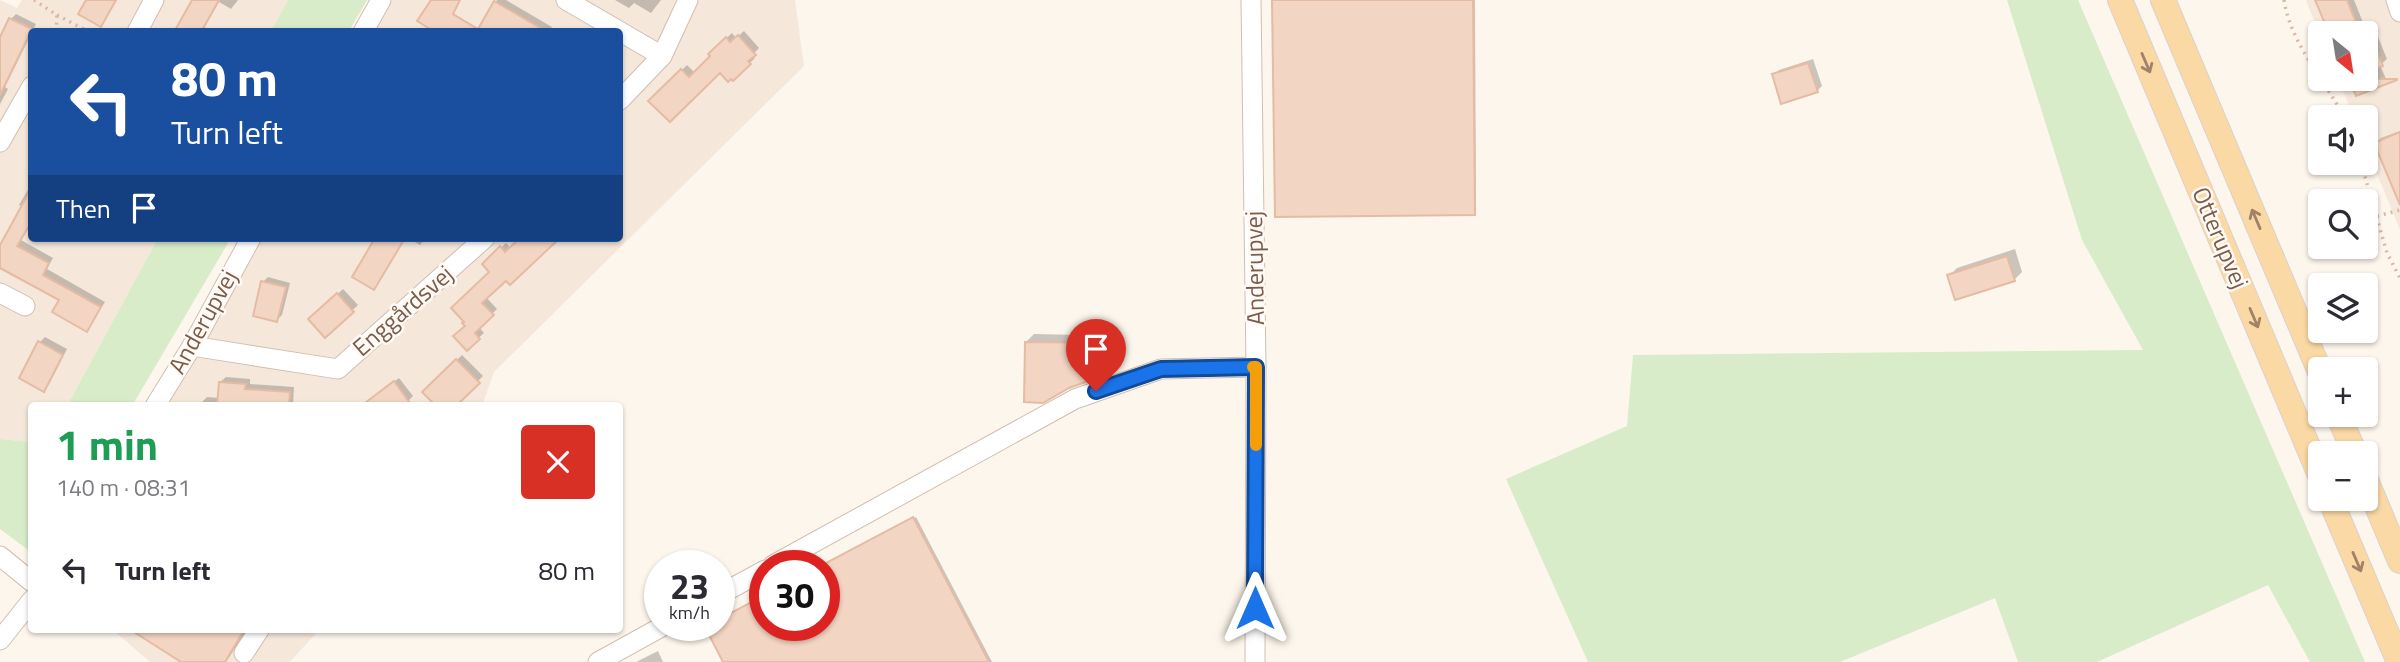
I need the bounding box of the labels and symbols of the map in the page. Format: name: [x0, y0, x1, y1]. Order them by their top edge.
north arrow: [2308, 21, 2378, 91]
one-way arrow: [2140, 52, 2153, 73]
street label: Otterupvej: [2183, 181, 2258, 294]
one-way arrow: [2249, 209, 2262, 231]
street label: Anderupvej: [1235, 211, 1273, 325]
street label: Enggårdsvej: [344, 256, 461, 364]
street label: Anderupvej: [159, 263, 246, 380]
one-way arrow: [2248, 306, 2261, 328]
pin: [1066, 319, 1126, 391]
speed limit sign: 30: [749, 550, 840, 641]
one-way arrow: [2351, 550, 2364, 572]
position arrow: [1218, 571, 1292, 645]

